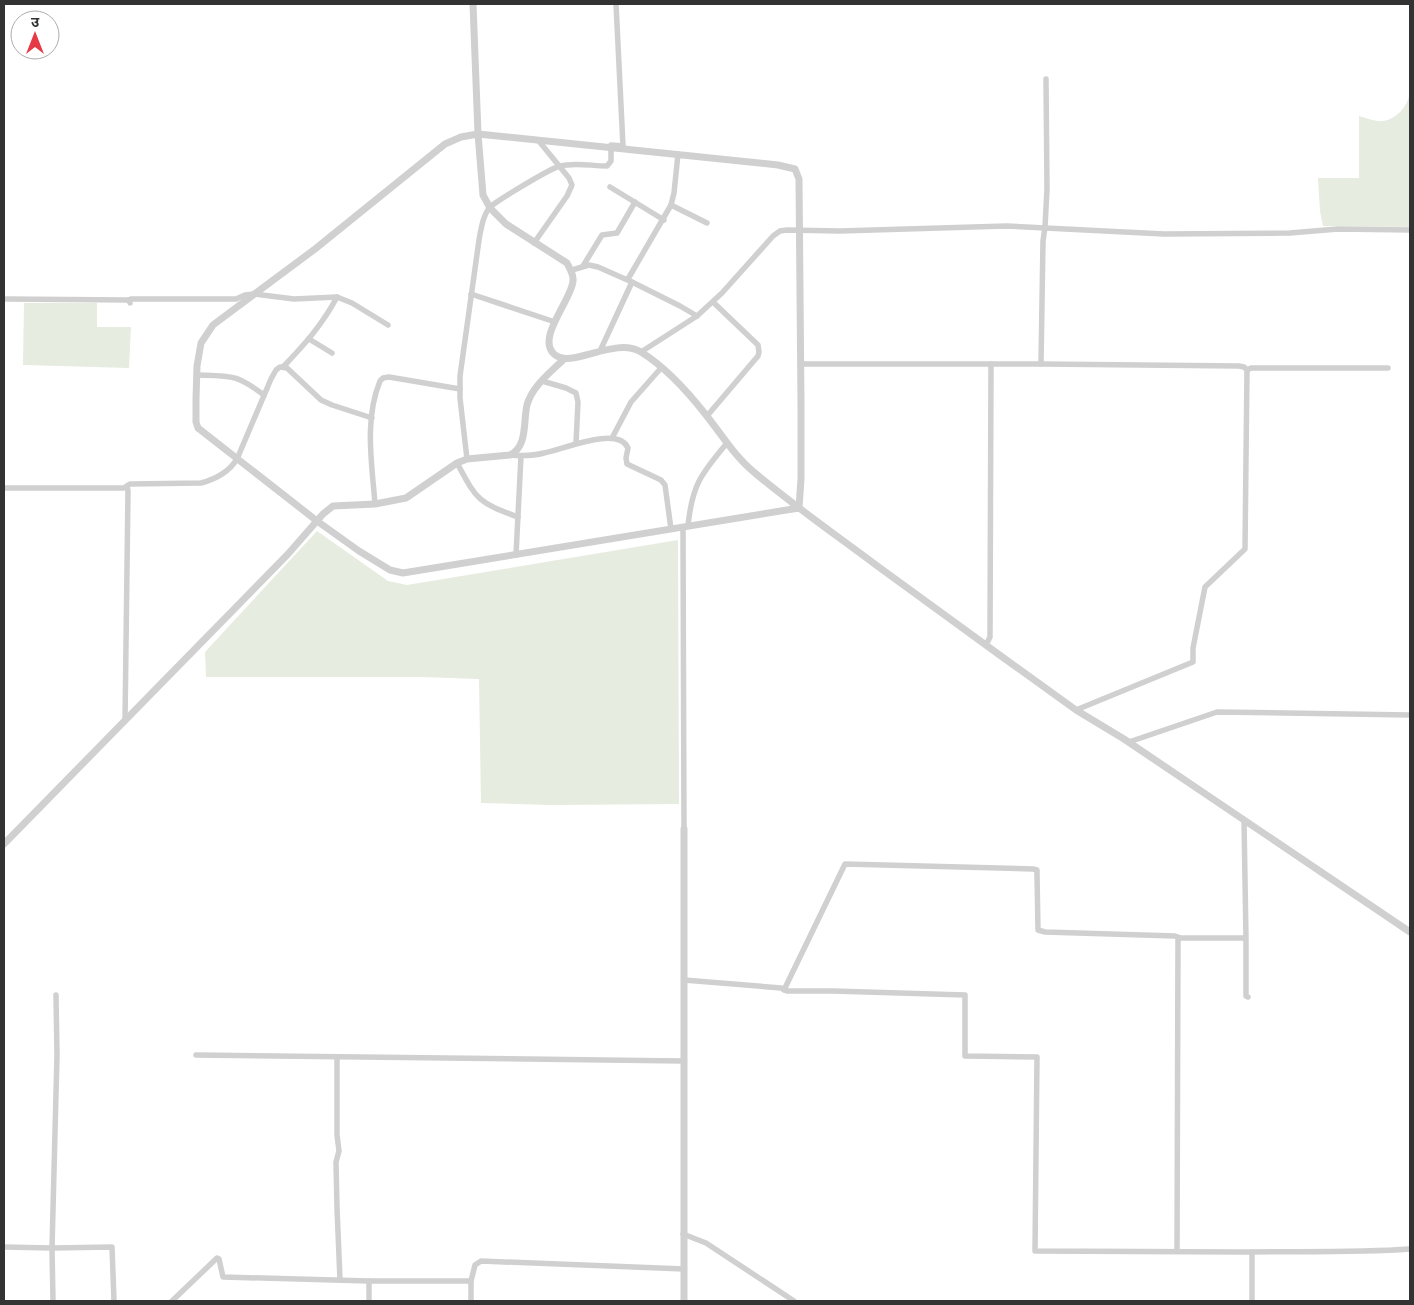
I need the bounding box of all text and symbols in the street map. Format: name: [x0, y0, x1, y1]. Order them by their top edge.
north arrow: [10, 10, 60, 60]
text: उ: [31, 13, 40, 31]

